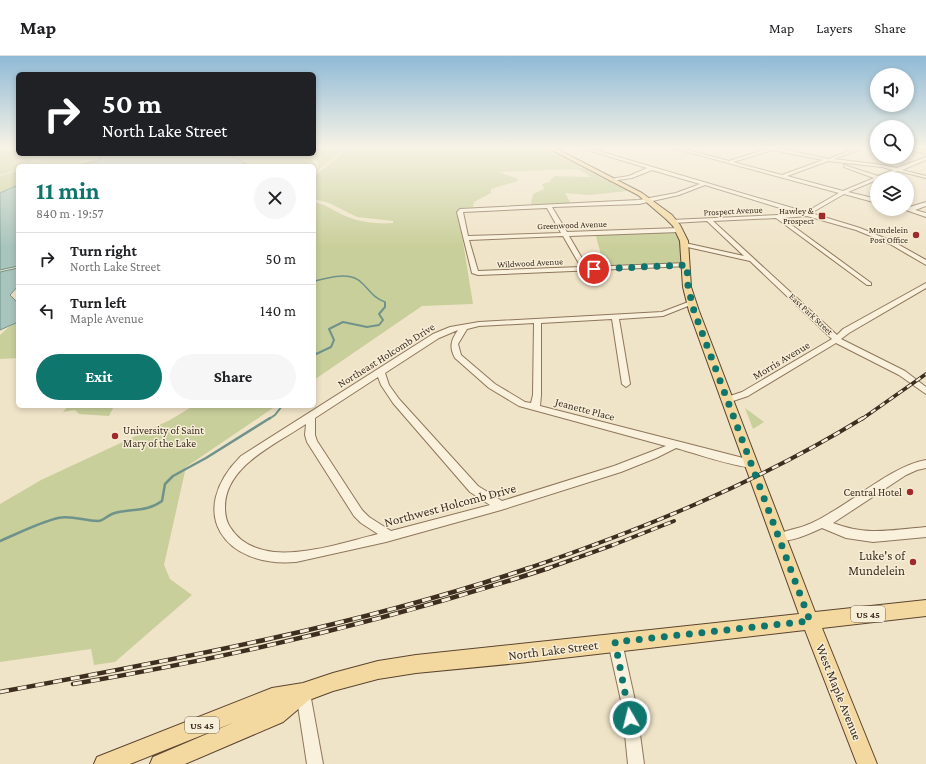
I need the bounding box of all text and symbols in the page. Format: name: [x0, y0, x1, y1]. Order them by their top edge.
text: Map: [20, 17, 56, 38]
text: Map: [769, 20, 794, 36]
text: Layers: [816, 20, 853, 36]
text: Share: [875, 20, 906, 36]
map controls: [870, 68, 914, 216]
button: sound: [870, 68, 914, 112]
icon: right: [36, 88, 88, 140]
text: 50 m: [102, 88, 162, 119]
button: search: [870, 120, 914, 164]
text: North Lake Street: [102, 121, 227, 141]
button: layers: [870, 172, 914, 216]
text: 11 min: [36, 177, 100, 204]
button: close: [254, 177, 296, 219]
street label: Prospect Avenue: [703, 204, 763, 218]
text: 840 m · 19:57: [36, 206, 104, 221]
place label: Hawley & Prospect: [779, 206, 815, 226]
marker: Hawley & Prospect: [817, 211, 827, 221]
street label: Greenwood Avenue: [537, 219, 607, 231]
place label: Mundelein Post Office: [869, 225, 908, 245]
marker: Mundelein Post Office: [911, 230, 921, 240]
text: Turn right: [70, 243, 137, 259]
icon: right: [36, 248, 58, 270]
text: 50 m: [266, 251, 296, 267]
pin: [577, 252, 611, 286]
street label: Wildwood Avenue: [497, 256, 563, 270]
icon: arrive: [583, 258, 605, 280]
text: North Lake Street: [70, 259, 161, 274]
street label: East Park Street: [787, 291, 836, 337]
text: Turn left: [70, 295, 126, 311]
icon: left: [36, 300, 58, 322]
text: 140 m: [260, 303, 296, 319]
text: Maple Avenue: [70, 311, 143, 326]
street label: Northeast Holcomb Drive: [335, 320, 437, 390]
street label: Morris Avenue: [750, 338, 812, 382]
button: Exit: [36, 354, 162, 400]
button: Share: [170, 354, 296, 400]
street label: Jeanette Place: [553, 395, 616, 424]
place label: University of Saint Mary of the Lake: [123, 424, 204, 450]
marker: University of Saint Mary of the Lake: [110, 431, 120, 441]
street label: Northwest Holcomb Drive: [382, 480, 518, 530]
place label: Central Hotel: [843, 486, 902, 498]
marker: Central Hotel: [905, 487, 915, 497]
place label: Luke's of Mundelein: [848, 548, 906, 578]
marker: Luke's of Mundelein: [908, 557, 918, 567]
road number: US 45: [851, 606, 885, 622]
street label: North Lake Street: [507, 637, 600, 663]
street label: West Maple Avenue: [813, 642, 865, 743]
position arrow: [609, 697, 651, 739]
road number: US 45: [185, 717, 219, 733]

